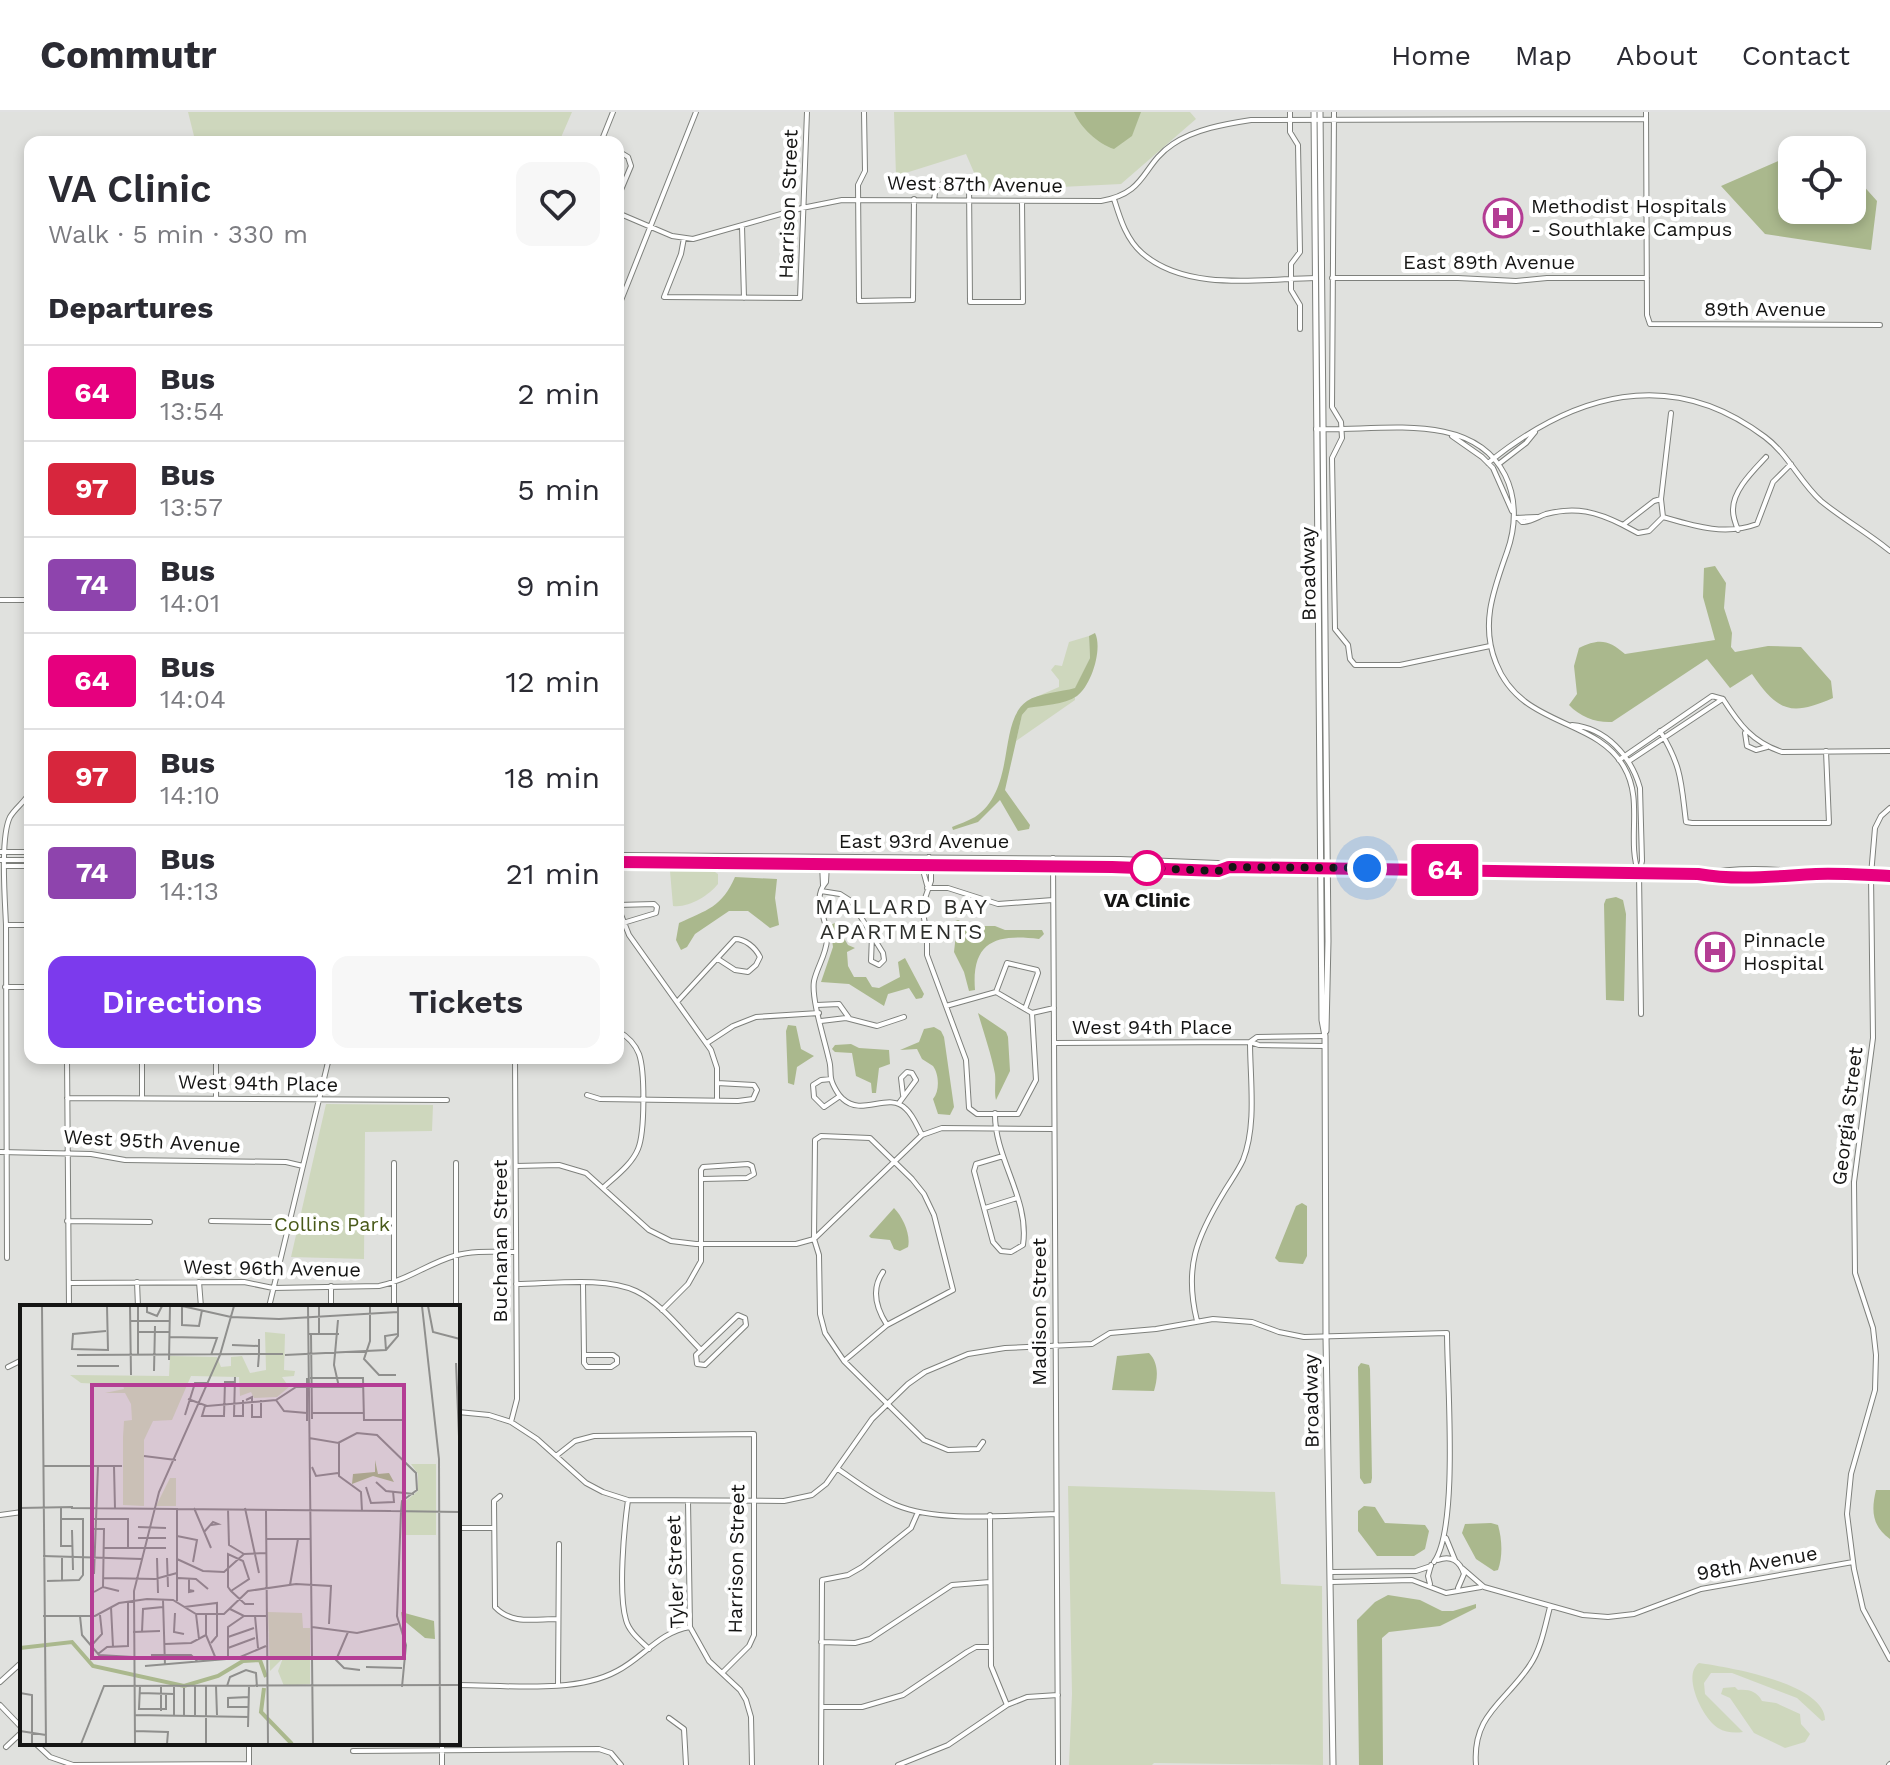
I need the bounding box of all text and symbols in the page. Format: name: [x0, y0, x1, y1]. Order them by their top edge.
text: Commutr: [40, 33, 217, 77]
text: Home: [1391, 39, 1471, 72]
text: Map: [1515, 39, 1572, 72]
text: About: [1616, 39, 1698, 72]
text: Contact: [1742, 39, 1850, 72]
street label: Harrison Street: [773, 128, 803, 279]
map controls: [1778, 136, 1866, 224]
button: locate: [1778, 136, 1866, 224]
button: heart: [516, 162, 600, 246]
text: VA Clinic: [48, 167, 211, 211]
street label: West 87th Avenue: [887, 170, 1063, 198]
place label: Methodist Hospitals - Southlake Campus: [1531, 194, 1732, 241]
hospital icon: Methodist Hospitals - Southlake Campus: [1482, 197, 1524, 239]
text: Walk · 5 min · 330 m: [48, 219, 308, 249]
street label: East 89th Avenue: [1403, 250, 1575, 274]
text: Departures: [48, 290, 213, 325]
street label: 89th Avenue: [1704, 297, 1826, 321]
text: Bus: [160, 361, 215, 396]
text: 64: [74, 376, 110, 409]
text: 2 min: [517, 376, 600, 411]
text: 13:54: [160, 396, 224, 426]
text: Bus: [160, 457, 215, 492]
text: 97: [75, 472, 109, 505]
text: 5 min: [517, 472, 600, 507]
text: 13:57: [160, 492, 223, 522]
street label: Broadway: [1295, 526, 1321, 621]
text: Bus: [160, 553, 215, 588]
text: 74: [76, 568, 108, 601]
text: 9 min: [516, 568, 600, 603]
text: 14:01: [160, 588, 220, 618]
text: Bus: [160, 649, 215, 684]
text: 64: [74, 664, 110, 697]
text: 12 min: [505, 664, 600, 699]
text: 14:04: [160, 684, 226, 714]
text: Bus: [160, 745, 215, 780]
text: 97: [75, 760, 109, 793]
text: 18 min: [504, 760, 600, 795]
text: 14:10: [160, 780, 220, 810]
street label: East 93rd Avenue: [839, 829, 1009, 853]
text: Bus: [160, 841, 215, 876]
line badge: 64: [1409, 844, 1481, 896]
your location: [1347, 848, 1387, 888]
marker: VA Clinic: [1130, 851, 1164, 885]
text: 64: [1427, 853, 1463, 886]
text: 74: [76, 856, 108, 889]
text: 21 min: [505, 856, 600, 891]
text: 14:13: [160, 876, 219, 906]
place label: VA Clinic: [1104, 888, 1190, 912]
district label: MALLARD BAY APARTMENTS: [815, 894, 989, 944]
place label: Pinnacle Hospital: [1743, 928, 1825, 975]
hospital icon: Pinnacle Hospital: [1694, 931, 1736, 973]
button: Directions: [48, 956, 316, 1048]
button: Tickets: [332, 956, 600, 1048]
street label: West 94th Place: [1072, 1015, 1232, 1039]
street label: Georgia Street: [1827, 1045, 1867, 1187]
street label: West 94th Place: [178, 1070, 338, 1096]
street label: West 95th Avenue: [63, 1124, 241, 1158]
street label: Buchanan Street: [488, 1159, 512, 1323]
park label: Collins Park: [274, 1212, 390, 1236]
street label: Madison Street: [1027, 1237, 1051, 1386]
street label: West 96th Avenue: [183, 1254, 361, 1282]
inset map: [20, 1305, 460, 1745]
street label: Broadway: [1298, 1353, 1324, 1448]
street label: Harrison Street: [723, 1483, 749, 1634]
street label: Tyler Street: [661, 1514, 689, 1629]
street label: 98th Avenue: [1695, 1541, 1819, 1585]

